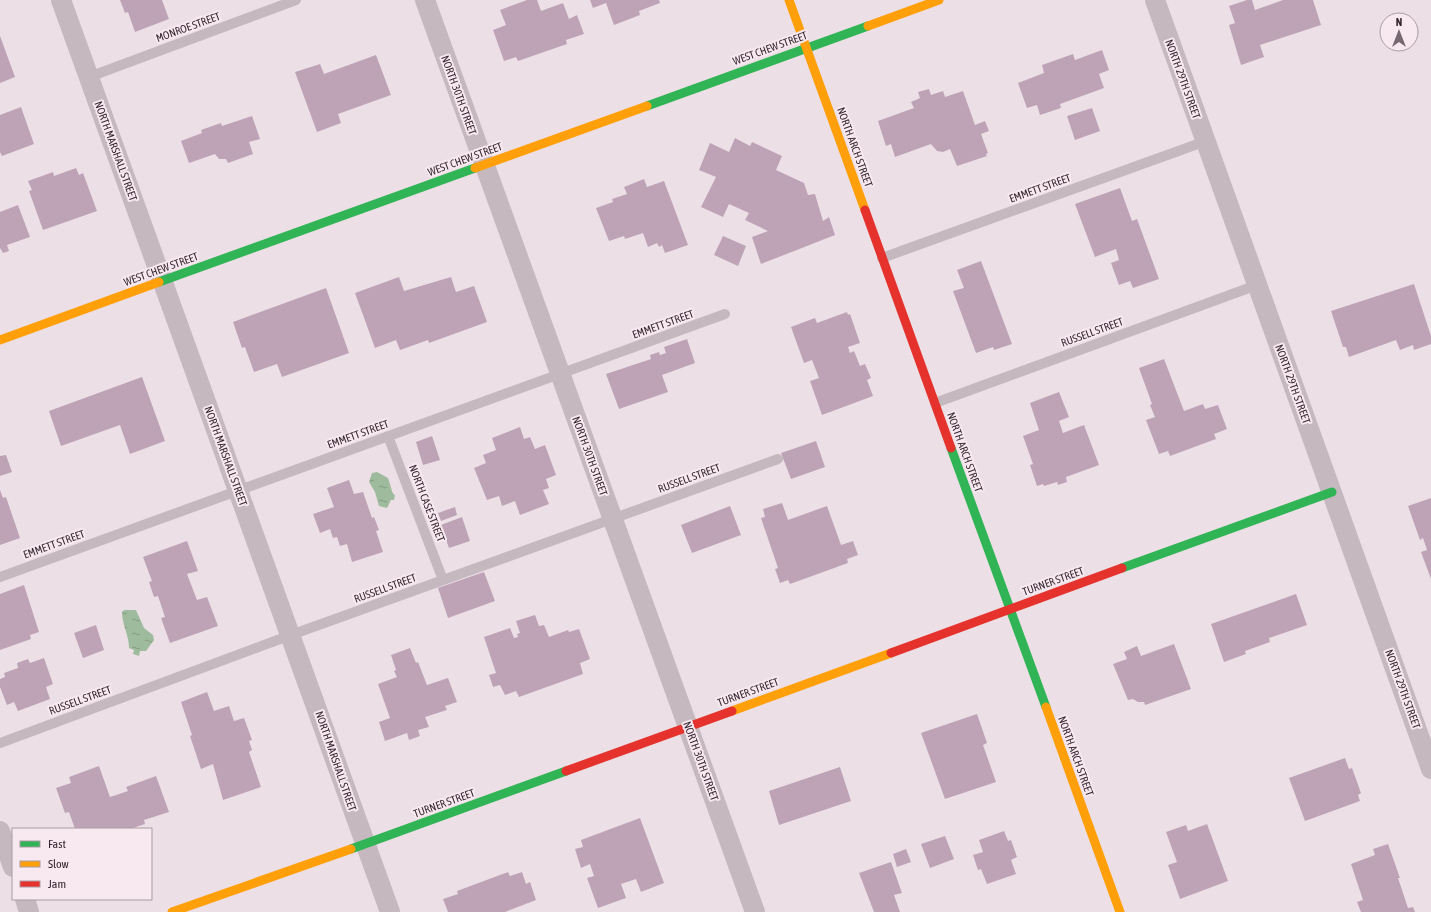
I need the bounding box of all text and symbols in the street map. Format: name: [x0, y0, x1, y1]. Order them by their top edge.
street label: MONROE STREET: [154, 10, 222, 44]
north arrow: [1379, 12, 1419, 52]
text: N: [1396, 16, 1402, 28]
street label: WEST CHEW STREET: [731, 29, 809, 67]
street label: NORTH 29TH STREET: [1163, 38, 1203, 120]
street label: NORTH 30TH STREET: [439, 54, 479, 136]
street label: NORTH MARSHALL STREET: [92, 100, 140, 203]
street label: NORTH ARCH STREET: [835, 106, 875, 189]
street label: WEST CHEW STREET: [426, 140, 504, 178]
street label: EMMETT STREET: [1008, 171, 1072, 205]
street label: WEST CHEW STREET: [122, 250, 200, 288]
street label: EMMETT STREET: [631, 307, 695, 341]
street label: RUSSELL STREET: [1059, 315, 1125, 349]
street label: NORTH 29TH STREET: [1273, 343, 1313, 425]
street label: NORTH MARSHALL STREET: [202, 405, 250, 508]
street label: NORTH ARCH STREET: [945, 411, 985, 494]
street label: NORTH 30TH STREET: [570, 415, 610, 497]
street label: EMMETT STREET: [326, 417, 390, 451]
street label: RUSSELL STREET: [656, 461, 722, 495]
street label: NORTH CASE STREET: [407, 463, 447, 543]
street label: EMMETT STREET: [22, 527, 86, 561]
street label: TURNER STREET: [1021, 564, 1085, 598]
street label: RUSSELL STREET: [352, 571, 418, 605]
street label: NORTH 29TH STREET: [1383, 648, 1423, 730]
street label: TURNER STREET: [716, 675, 780, 709]
street label: RUSSELL STREET: [47, 683, 113, 717]
street label: NORTH MARSHALL STREET: [313, 709, 359, 813]
street label: NORTH ARCH STREET: [1056, 715, 1096, 798]
street label: NORTH 30TH STREET: [681, 720, 721, 802]
street label: TURNER STREET: [412, 786, 476, 820]
legend: [12, 828, 152, 900]
text: Fast: [48, 837, 66, 851]
text: Slow: [48, 857, 69, 871]
text: Jam: [48, 877, 66, 891]

